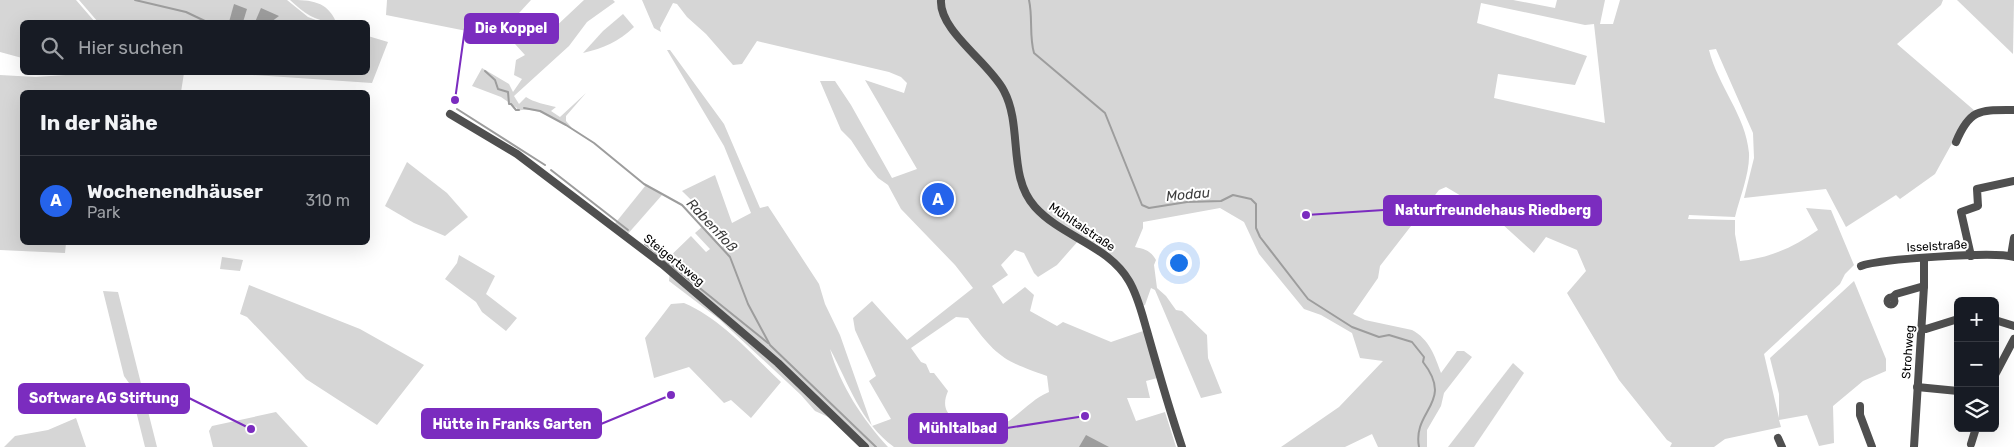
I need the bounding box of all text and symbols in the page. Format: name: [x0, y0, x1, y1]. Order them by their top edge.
callout: Die Koppel: [465, 14, 558, 43]
search box: [20, 20, 370, 75]
text: Die Koppel: [475, 20, 547, 37]
icon: search: [38, 34, 66, 62]
text: Hier suchen: [78, 36, 184, 59]
text: In der Nähe: [40, 110, 158, 135]
text: Wochenendhäuser: [87, 180, 263, 203]
pin: A: [922, 180, 954, 218]
water label: Modau: [1165, 184, 1211, 205]
text: A: [50, 191, 62, 210]
text: 310 m: [306, 191, 350, 210]
water label: Rabenfloß: [683, 195, 741, 256]
callout: Naturfreundehaus Riedberg: [1384, 196, 1601, 225]
street label: Mühltalstraße: [1046, 200, 1118, 254]
text: Naturfreundehaus Riedberg: [1395, 202, 1591, 219]
text: Park: [87, 203, 120, 222]
street label: Steigertsweg: [641, 231, 707, 289]
street label: Isselstraße: [1906, 237, 1968, 255]
your location: [1166, 250, 1192, 276]
map controls: [1954, 297, 1999, 432]
button: +: [1954, 297, 1999, 342]
street label: Strohweg: [1899, 325, 1917, 379]
button: −: [1954, 342, 1999, 387]
callout: Software AG Stiftung: [19, 384, 189, 413]
button: layers: [1954, 387, 1999, 432]
text: Software AG Stiftung: [29, 390, 179, 407]
callout: Hütte in Franks Garten: [422, 409, 601, 438]
callout: Mühltalbad: [909, 414, 1007, 443]
text: Hütte in Franks Garten: [432, 416, 592, 433]
text: Mühltalbad: [919, 420, 997, 437]

